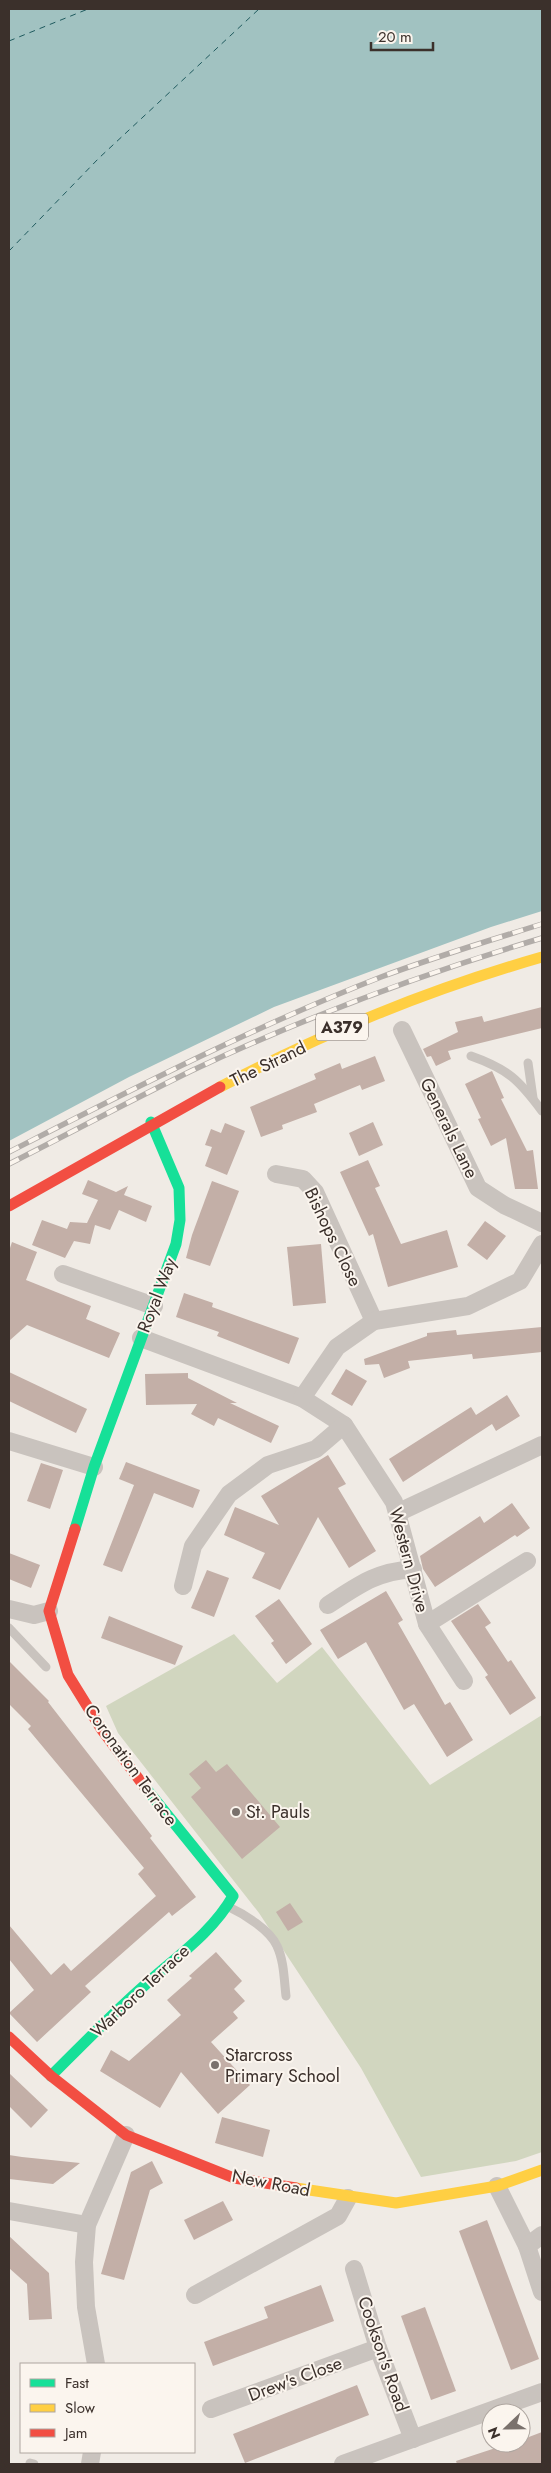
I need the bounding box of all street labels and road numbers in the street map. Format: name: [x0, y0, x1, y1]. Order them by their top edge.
road number: A379: [316, 1014, 368, 1040]
street label: The Strand: [226, 1035, 310, 1093]
street label: Generals Lane: [413, 1073, 485, 1183]
street label: Bishops Close: [298, 1183, 368, 1291]
street label: Royal Way: [131, 1254, 183, 1336]
street label: Western Drive: [383, 1505, 435, 1615]
street label: Coronation Terrace: [78, 1699, 184, 1831]
street label: Warboro Terrace: [85, 1938, 195, 2044]
street label: New Road: [230, 2163, 312, 2203]
street label: Cookson's Road: [351, 2293, 415, 2415]
street label: Drew's Close: [244, 2350, 346, 2408]

